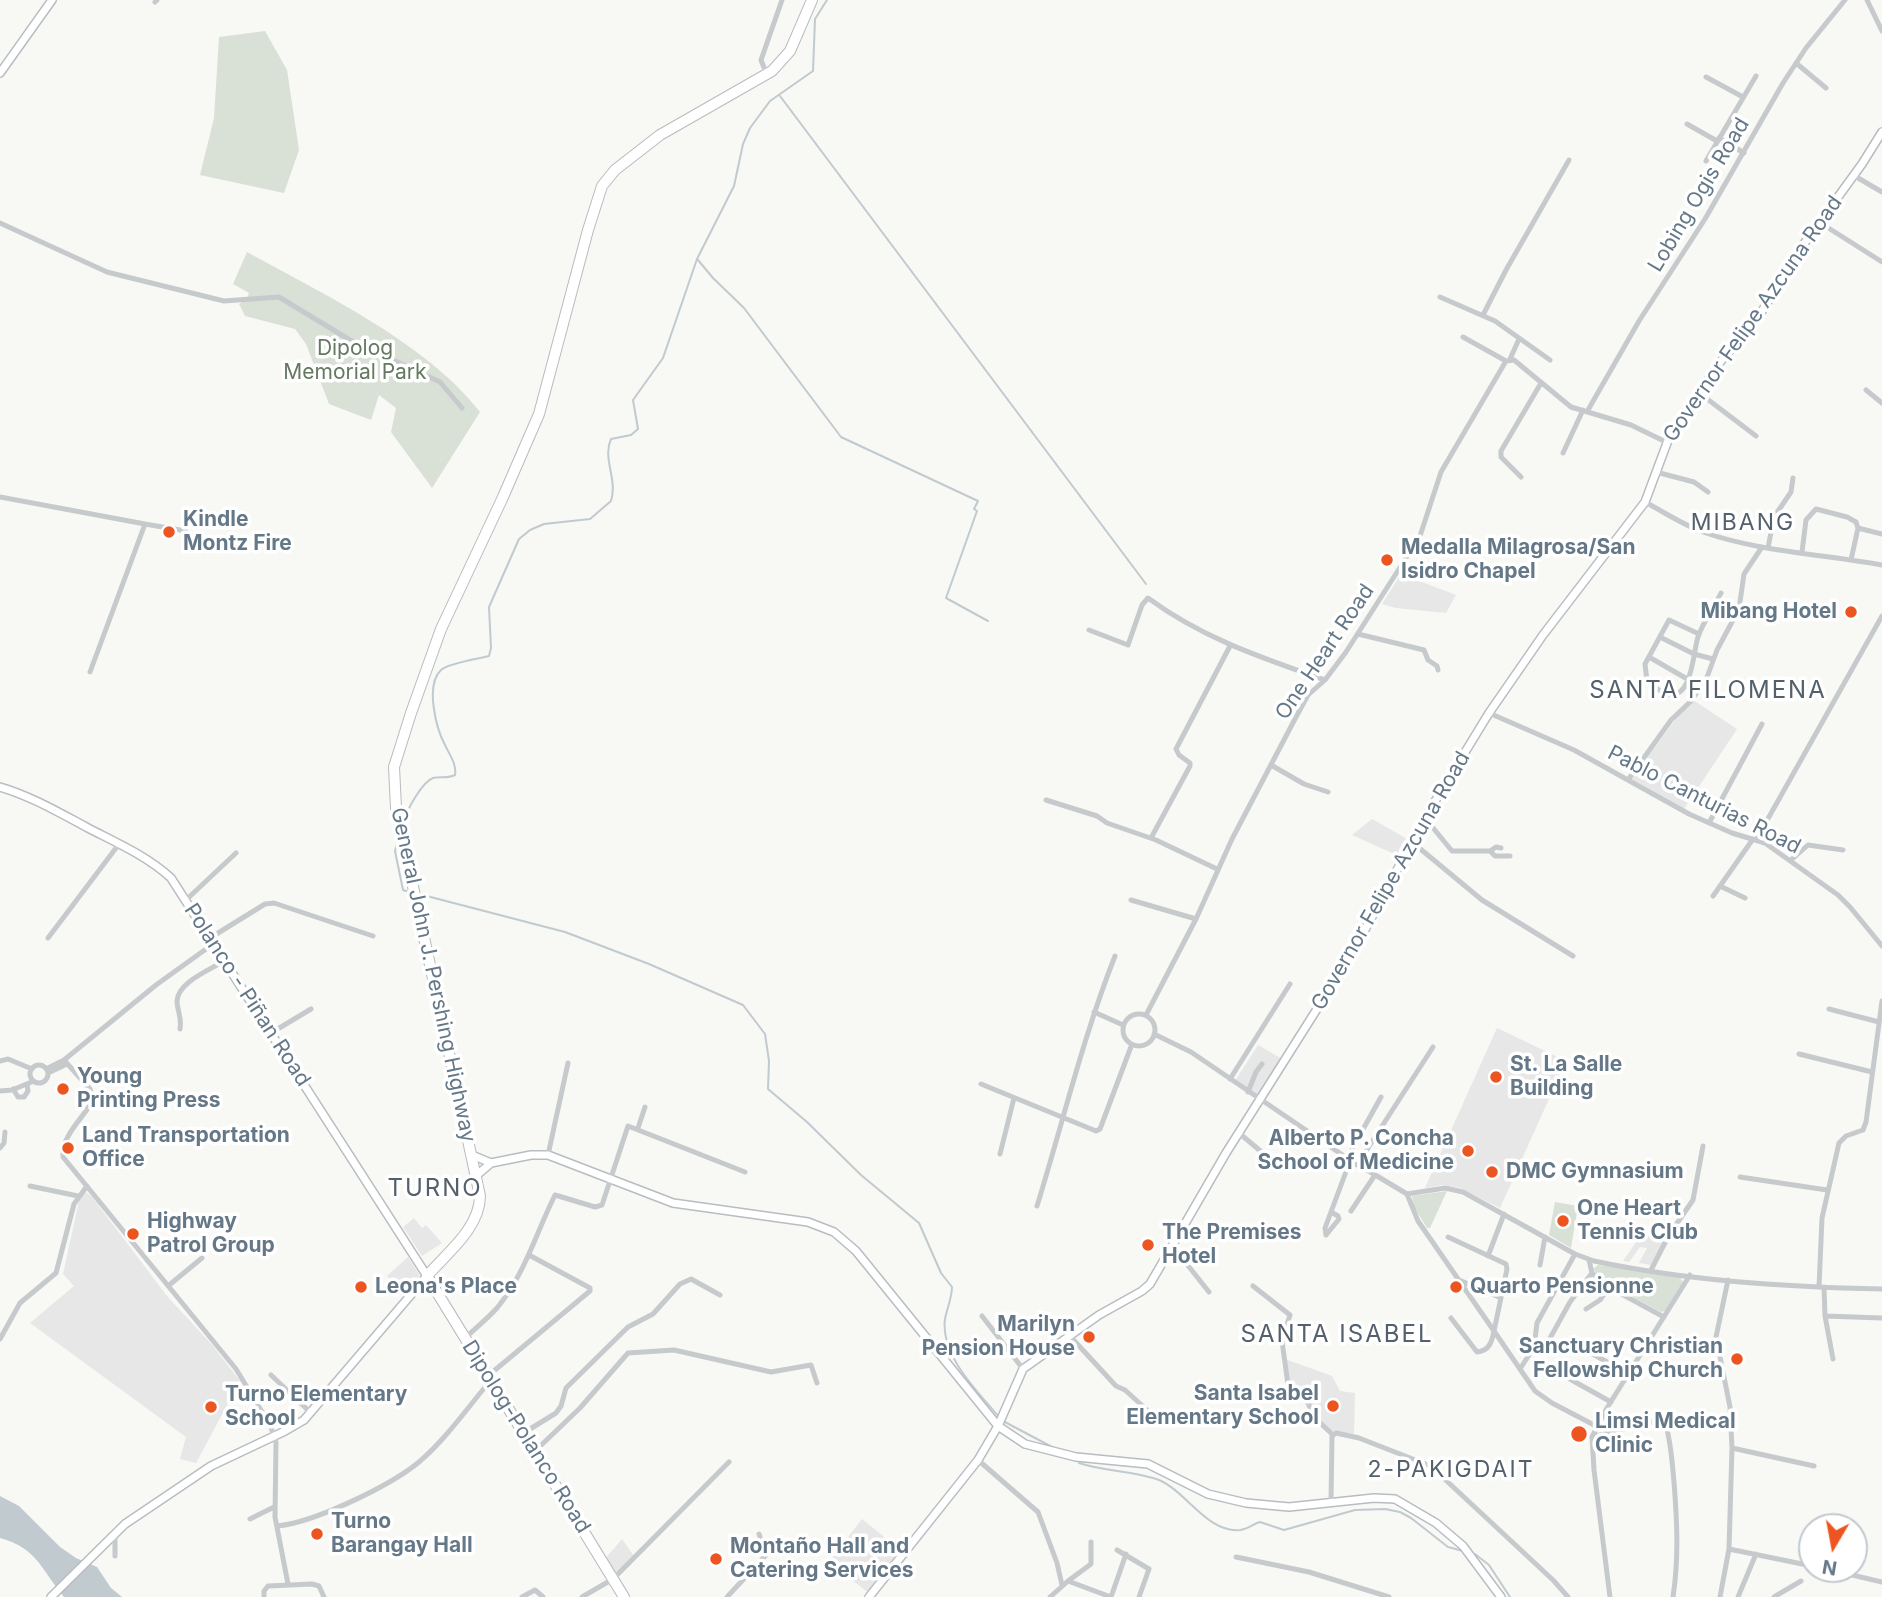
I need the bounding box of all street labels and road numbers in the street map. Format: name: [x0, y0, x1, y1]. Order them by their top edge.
street label: Lobing Ogis Road: [1643, 113, 1755, 277]
street label: Governor Felipe Azcuna Road: [1658, 191, 1848, 447]
street label: One Heart Road: [1270, 579, 1380, 725]
street label: Pablo Canturias Road: [1603, 740, 1805, 860]
street label: Governor Felipe Azcuna Road: [1306, 747, 1476, 1015]
street label: General John J. Pershing Highway: [385, 805, 481, 1145]
street label: Polanco - Piñan Road: [178, 899, 316, 1091]
street label: Dipolog-Polanco Road: [456, 1336, 596, 1538]

